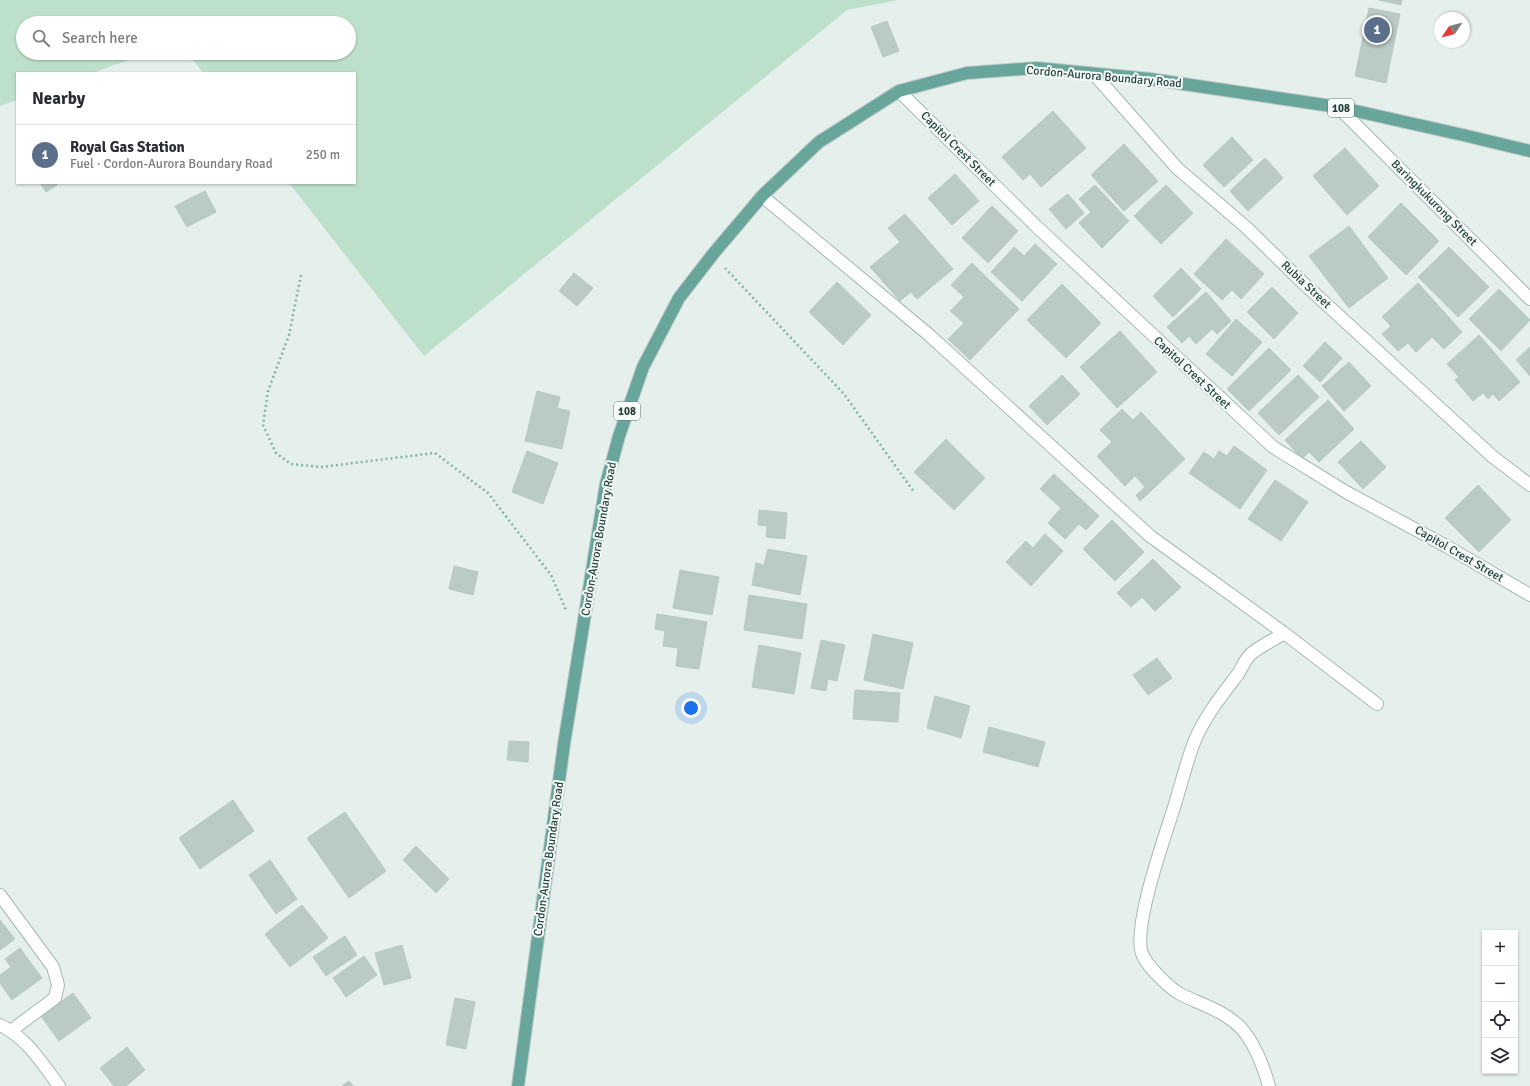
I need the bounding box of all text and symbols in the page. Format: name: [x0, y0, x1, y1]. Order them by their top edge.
north arrow: [1434, 12, 1470, 48]
pin: 1: [1364, 15, 1390, 45]
search box: [16, 16, 356, 60]
icon: search: [30, 27, 52, 49]
text: Search here: [62, 29, 138, 47]
street label: Cordon-Aurora Boundary Road: [1026, 63, 1182, 91]
text: Nearby: [32, 88, 85, 109]
road number: 108: [1328, 99, 1354, 117]
street label: Capitol Crest Street: [917, 108, 999, 190]
text: Royal Gas Station: [70, 138, 185, 156]
text: 1: [41, 147, 49, 163]
text: 250 m: [306, 147, 340, 163]
text: Fuel · Cordon-Aurora Boundary Road: [70, 156, 273, 172]
street label: Baringkukurong Street: [1388, 157, 1480, 249]
street label: Rubia Street: [1278, 258, 1334, 312]
street label: Capitol Crest Street: [1150, 333, 1234, 413]
road number: 108: [614, 402, 640, 420]
street label: Cordon-Aurora Boundary Road: [578, 461, 620, 617]
street label: Capitol Crest Street: [1412, 522, 1506, 586]
your location: [681, 698, 701, 718]
street label: Cordon-Aurora Boundary Road: [531, 781, 567, 937]
map controls: [1482, 930, 1518, 1074]
button: +: [1482, 930, 1518, 966]
button: −: [1482, 966, 1518, 1002]
button: locate: [1482, 1002, 1518, 1038]
button: layers: [1482, 1038, 1518, 1074]

